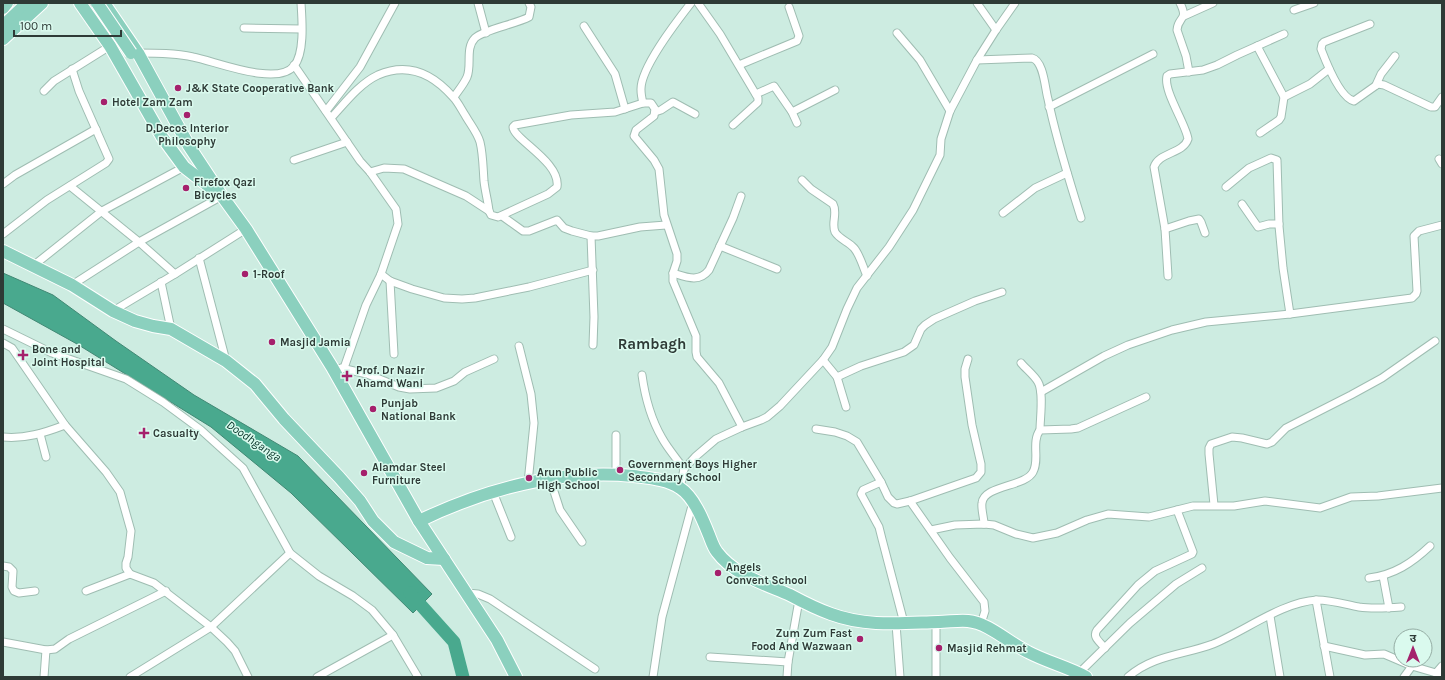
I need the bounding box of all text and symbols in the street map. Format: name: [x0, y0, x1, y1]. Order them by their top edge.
scale bar: [14, 12, 121, 38]
text: 100 m: [20, 19, 52, 33]
place label: J&K State Cooperative Bank: [186, 82, 335, 95]
marker: J&K State Cooperative Bank: [173, 83, 183, 93]
place label: Hotel Zam Zam: [112, 96, 193, 109]
marker: Hotel Zam Zam: [99, 97, 109, 107]
marker: D,Decos Interior Philosophy: [182, 110, 192, 120]
place label: D,Decos Interior Philosophy: [145, 122, 229, 148]
place label: Firefox Qazi Bicycles: [194, 176, 256, 202]
marker: Firefox Qazi Bicycles: [181, 183, 191, 193]
place label: 1-Roof: [253, 268, 286, 281]
marker: 1-Roof: [240, 269, 250, 279]
district label: Rambagh: [618, 335, 686, 353]
place label: Masjid Jamia: [280, 336, 350, 349]
marker: Masjid Jamia: [267, 337, 277, 347]
place label: Bone and Joint Hospital: [32, 343, 105, 369]
marker: Bone and Joint Hospital: [17, 349, 29, 361]
place label: Prof. Dr Nazir Ahamd Wani: [356, 364, 425, 390]
marker: Prof. Dr Nazir Ahamd Wani: [341, 370, 353, 382]
place label: Punjab National Bank: [381, 397, 456, 423]
marker: Punjab National Bank: [368, 404, 378, 414]
water label: Doodhganga: [224, 418, 284, 464]
marker: Casualty: [138, 427, 150, 439]
place label: Casualty: [153, 427, 199, 440]
place label: Government Boys Higher Secondary School: [628, 458, 758, 484]
place label: Alamdar Steel Furniture: [372, 461, 446, 487]
marker: Government Boys Higher Secondary School: [615, 465, 625, 475]
place label: Arun Public High School: [537, 466, 600, 492]
marker: Alamdar Steel Furniture: [359, 468, 369, 478]
marker: Arun Public High School: [524, 473, 534, 483]
place label: Angels Convent School: [726, 561, 807, 587]
marker: Angels Convent School: [713, 568, 723, 578]
place label: Zum Zum Fast Food And Wazwaan: [751, 627, 853, 653]
north arrow: [1393, 628, 1433, 668]
text: उ: [1410, 632, 1417, 645]
marker: Zum Zum Fast Food And Wazwaan: [855, 634, 865, 644]
place label: Masjid Rehmat: [947, 642, 1027, 655]
marker: Masjid Rehmat: [934, 643, 944, 653]

